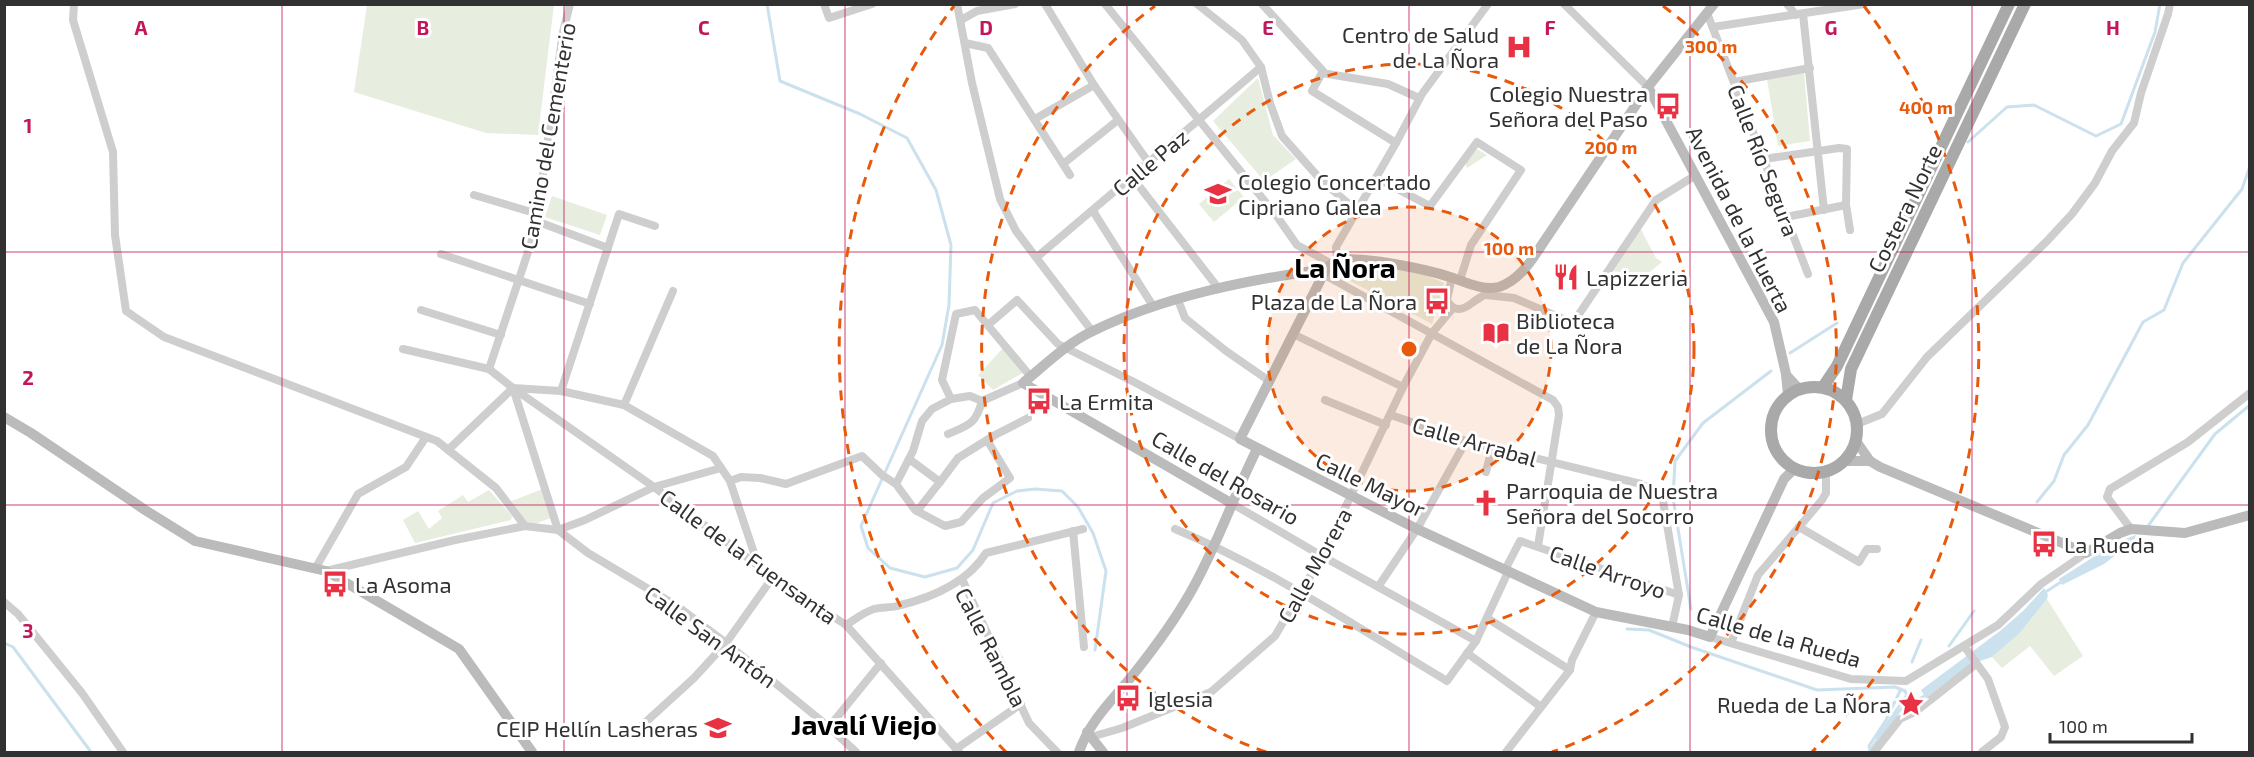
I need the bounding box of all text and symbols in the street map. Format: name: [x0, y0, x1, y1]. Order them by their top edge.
text: A: [134, 15, 148, 39]
text: B: [417, 15, 429, 39]
text: C: [698, 15, 710, 39]
text: D: [979, 15, 993, 39]
text: E: [1262, 15, 1274, 39]
text: F: [1544, 15, 1556, 39]
text: G: [1825, 15, 1837, 39]
text: H: [2106, 15, 2120, 39]
street label: Camino del Cementerio: [514, 20, 580, 252]
place label: Centro de Salud de La Ñora: [1342, 21, 1499, 72]
hospital icon: Centro de Salud de La Ñora: [1504, 32, 1534, 62]
text: 300 m: [1685, 35, 1737, 57]
place label: Colegio Nuestra Señora del Paso: [1489, 80, 1648, 131]
street label: Calle Río Segura: [1723, 80, 1805, 240]
bus stop icon: Colegio Nuestra Señora del Paso: [1653, 91, 1683, 121]
text: 400 m: [1899, 96, 1953, 118]
text: 1: [24, 113, 32, 137]
street label: Avenida de la Huerta: [1682, 122, 1798, 316]
street label: Calle Paz: [1107, 123, 1193, 201]
text: 200 m: [1585, 136, 1637, 158]
street label: Costera Norte: [1862, 140, 1946, 276]
place label: Colegio Concertado Cipriano Galea: [1238, 168, 1431, 219]
school or university icon: Colegio Concertado Cipriano Galea: [1203, 179, 1233, 209]
text: 100 m: [1484, 237, 1534, 259]
district label: La Ñora: [1294, 250, 1396, 284]
restaurant icon: Lapizzeria: [1551, 262, 1581, 292]
place label: Lapizzeria: [1586, 264, 1688, 290]
bus stop icon: Plaza de La Ñora: [1422, 286, 1452, 316]
place label: Plaza de La Ñora: [1251, 288, 1417, 314]
place label: Biblioteca de La Ñora: [1516, 307, 1623, 358]
library icon: Biblioteca de La Ñora: [1481, 318, 1511, 348]
centre of rings: [1399, 339, 1419, 359]
text: 2: [22, 365, 34, 389]
bus stop icon: La Ermita: [1024, 386, 1054, 416]
place label: La Ermita: [1059, 388, 1154, 414]
street label: Calle Arrabal: [1410, 411, 1541, 471]
street label: Calle del Rosario: [1148, 424, 1304, 530]
street label: Calle Mayor: [1312, 446, 1430, 522]
place label: Parroquia de Nuestra Señora del Socorro: [1506, 477, 1718, 528]
street label: Calle de la Fuensanta: [655, 483, 843, 629]
church icon: Parroquia de Nuestra Señora del Socorro: [1471, 488, 1501, 518]
street label: Calle Morera: [1272, 503, 1356, 627]
bus stop icon: La Rueda: [2029, 529, 2059, 559]
place label: La Rueda: [2064, 531, 2155, 557]
street label: Calle Arroyo: [1546, 539, 1670, 603]
bus stop icon: La Asoma: [320, 569, 350, 599]
place label: La Asoma: [355, 571, 451, 597]
street label: Calle San Antón: [640, 580, 782, 692]
street label: Calle Rambla: [951, 583, 1033, 711]
street label: Calle de la Rueda: [1694, 600, 1864, 672]
text: 3: [22, 618, 34, 642]
bus stop icon: Iglesia: [1113, 683, 1143, 713]
place label: Iglesia: [1148, 685, 1213, 711]
place icon: Rueda de La Ñora: [1896, 689, 1926, 719]
place label: Rueda de La Ñora: [1717, 691, 1891, 717]
scale bar: [2050, 706, 2192, 744]
district label: Javalí Viejo: [791, 707, 937, 741]
school or university icon: CEIP Hellín Lasheras: [703, 713, 733, 743]
place label: CEIP Hellín Lasheras: [496, 715, 698, 741]
text: 100 m: [2059, 715, 2108, 737]

